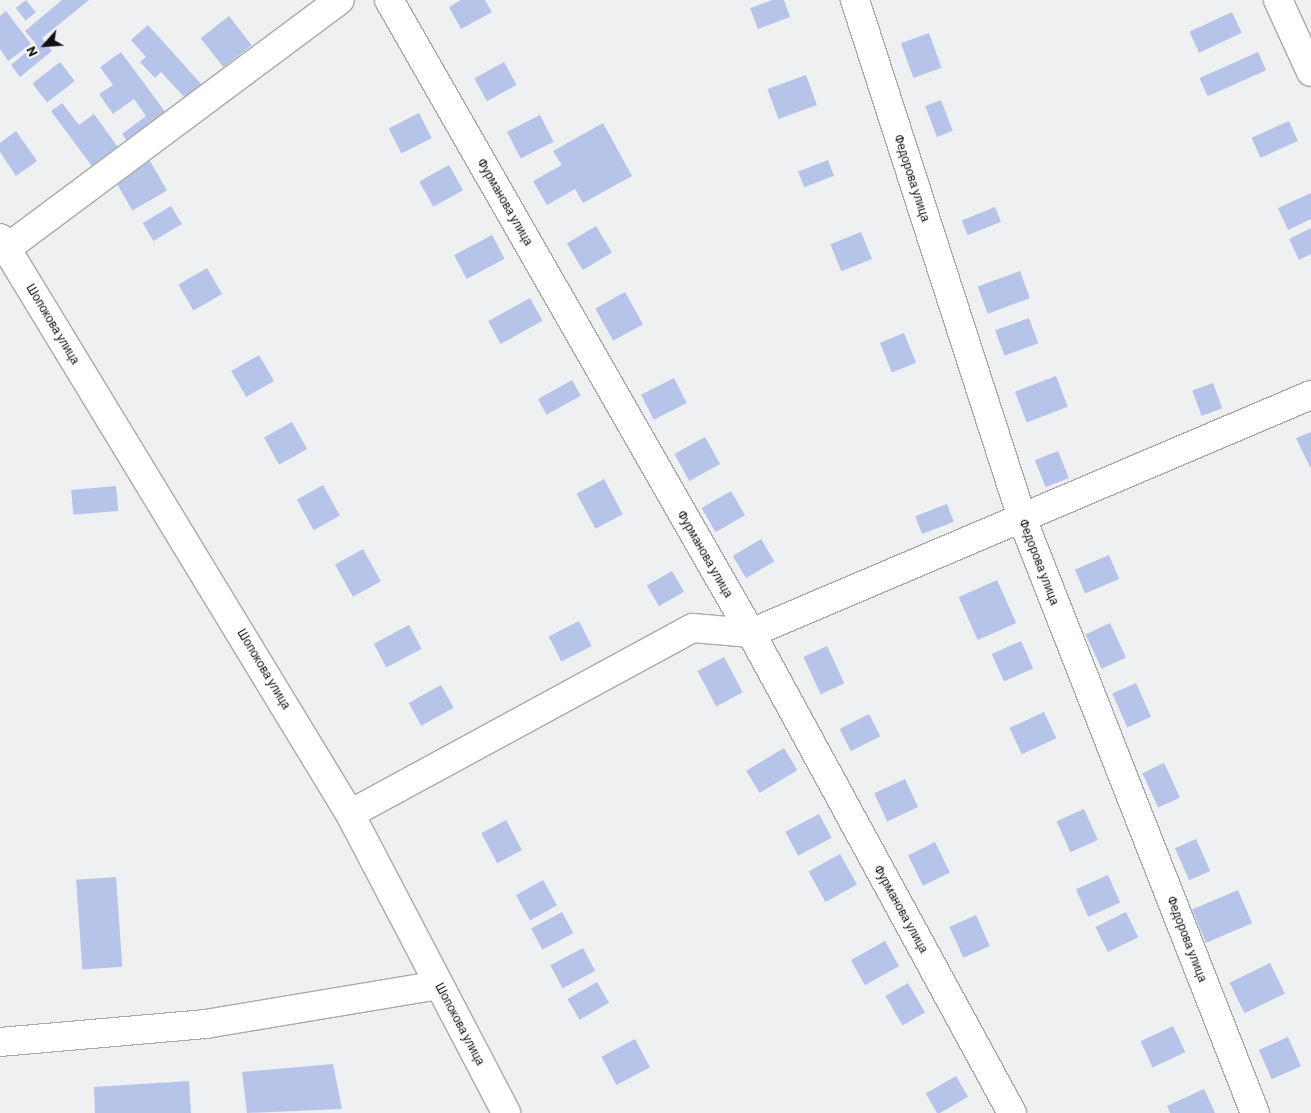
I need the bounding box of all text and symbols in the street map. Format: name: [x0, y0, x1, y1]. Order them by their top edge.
north arrow: [20, 20, 70, 70]
text: N: [21, 44, 41, 60]
street label: Федорова улица: [891, 133, 933, 223]
street label: Фурманова улица: [474, 156, 536, 248]
street label: Шопокова улица: [23, 281, 83, 367]
street label: Фурманова улица: [674, 508, 736, 600]
street label: Федорова улица: [1016, 517, 1062, 607]
street label: Шопокова улица: [234, 626, 294, 712]
street label: Фурманова улица: [871, 863, 931, 955]
street label: Федорова улица: [1164, 894, 1210, 984]
street label: Шопокова улица: [432, 980, 488, 1068]

